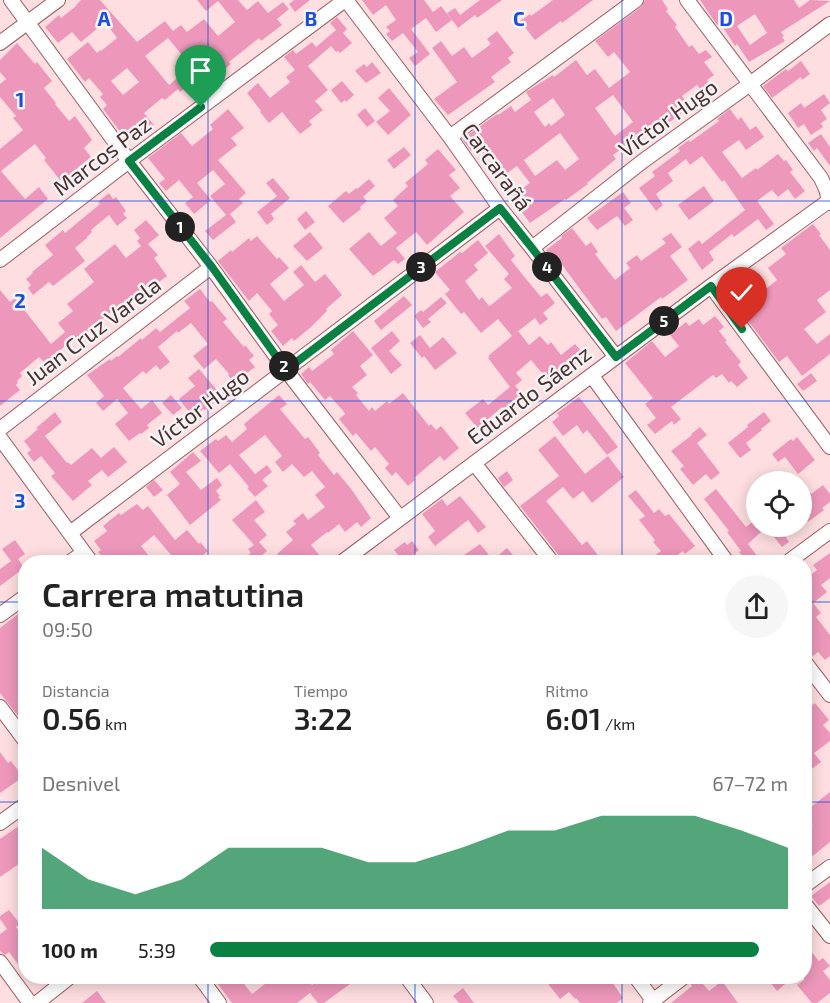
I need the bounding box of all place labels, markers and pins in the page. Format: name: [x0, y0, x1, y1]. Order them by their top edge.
pin: [175, 45, 226, 107]
pin: 1: [165, 212, 195, 242]
pin: 3: [406, 252, 436, 282]
pin: 4: [532, 252, 562, 282]
pin: [716, 267, 767, 329]
pin: 5: [649, 306, 679, 336]
pin: 2: [269, 351, 299, 381]

